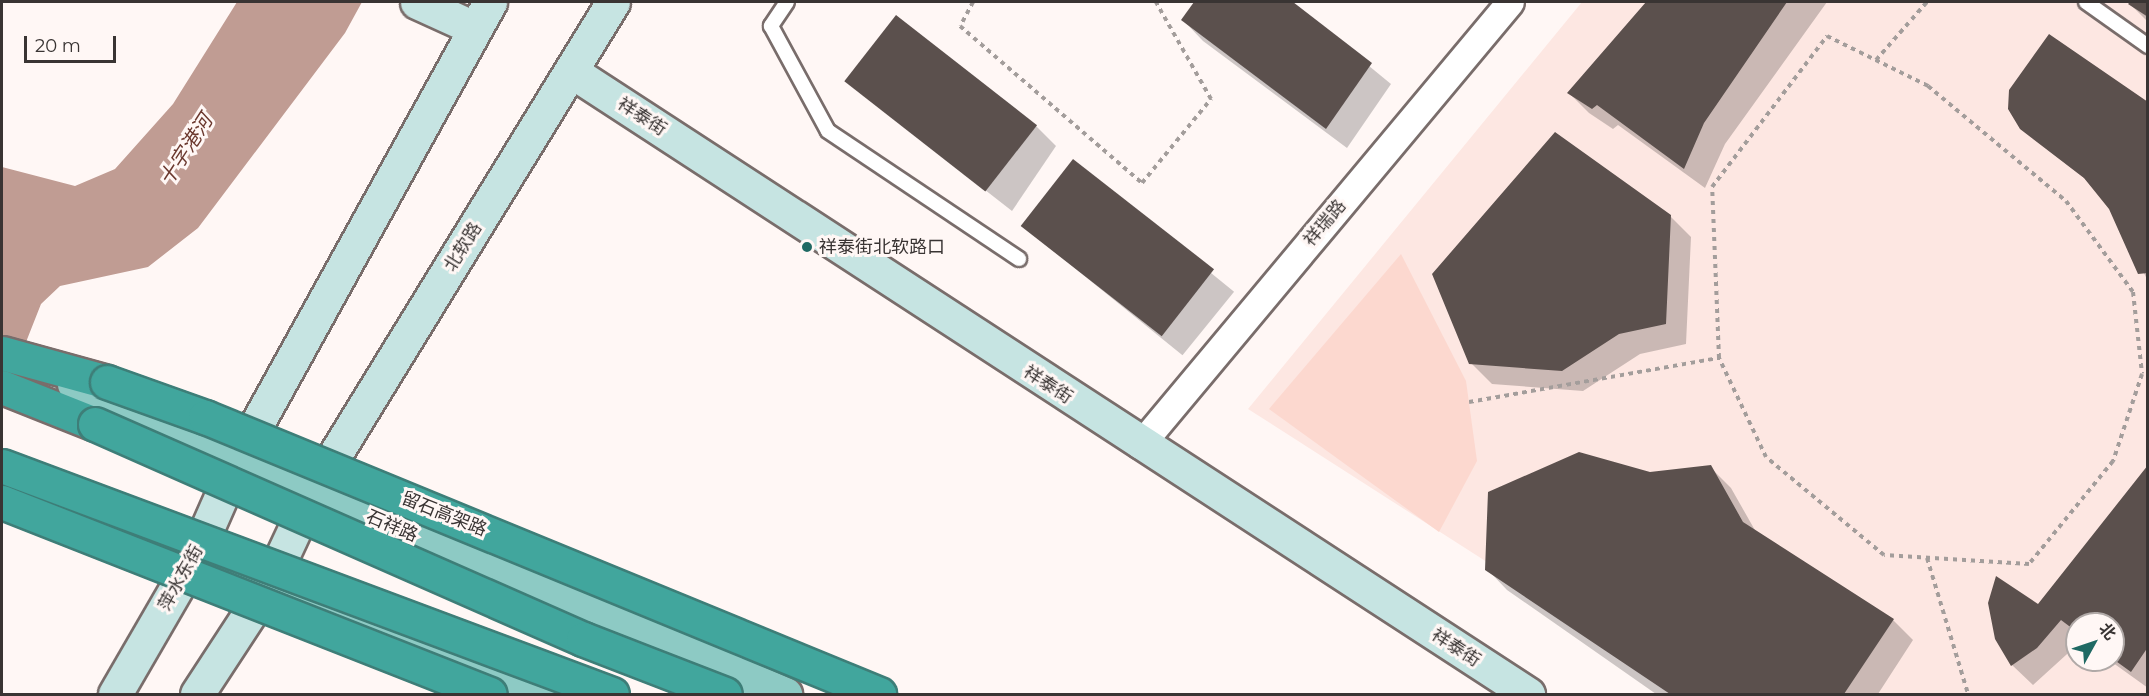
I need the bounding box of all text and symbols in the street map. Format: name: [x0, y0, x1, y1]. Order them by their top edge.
scale bar: [27, 24, 118, 62]
text: 20 m: [35, 35, 81, 57]
street label: 祥泰街: [613, 93, 671, 141]
water label: 十字港河: [154, 110, 218, 190]
street label: 祥瑞路: [1299, 195, 1351, 251]
street label: 北软路: [440, 218, 486, 276]
place label: 祥泰街北软路口: [819, 236, 945, 258]
marker: 祥泰街北软路口: [800, 240, 814, 254]
street label: 祥泰街: [1019, 361, 1077, 409]
street label: 留石高架路: [398, 487, 490, 541]
street label: 石祥路: [363, 506, 421, 546]
street label: 萍水东街: [154, 541, 208, 615]
north arrow: [2065, 612, 2125, 672]
text: 北: [2095, 619, 2120, 644]
street label: 祥泰街: [1427, 624, 1485, 672]

